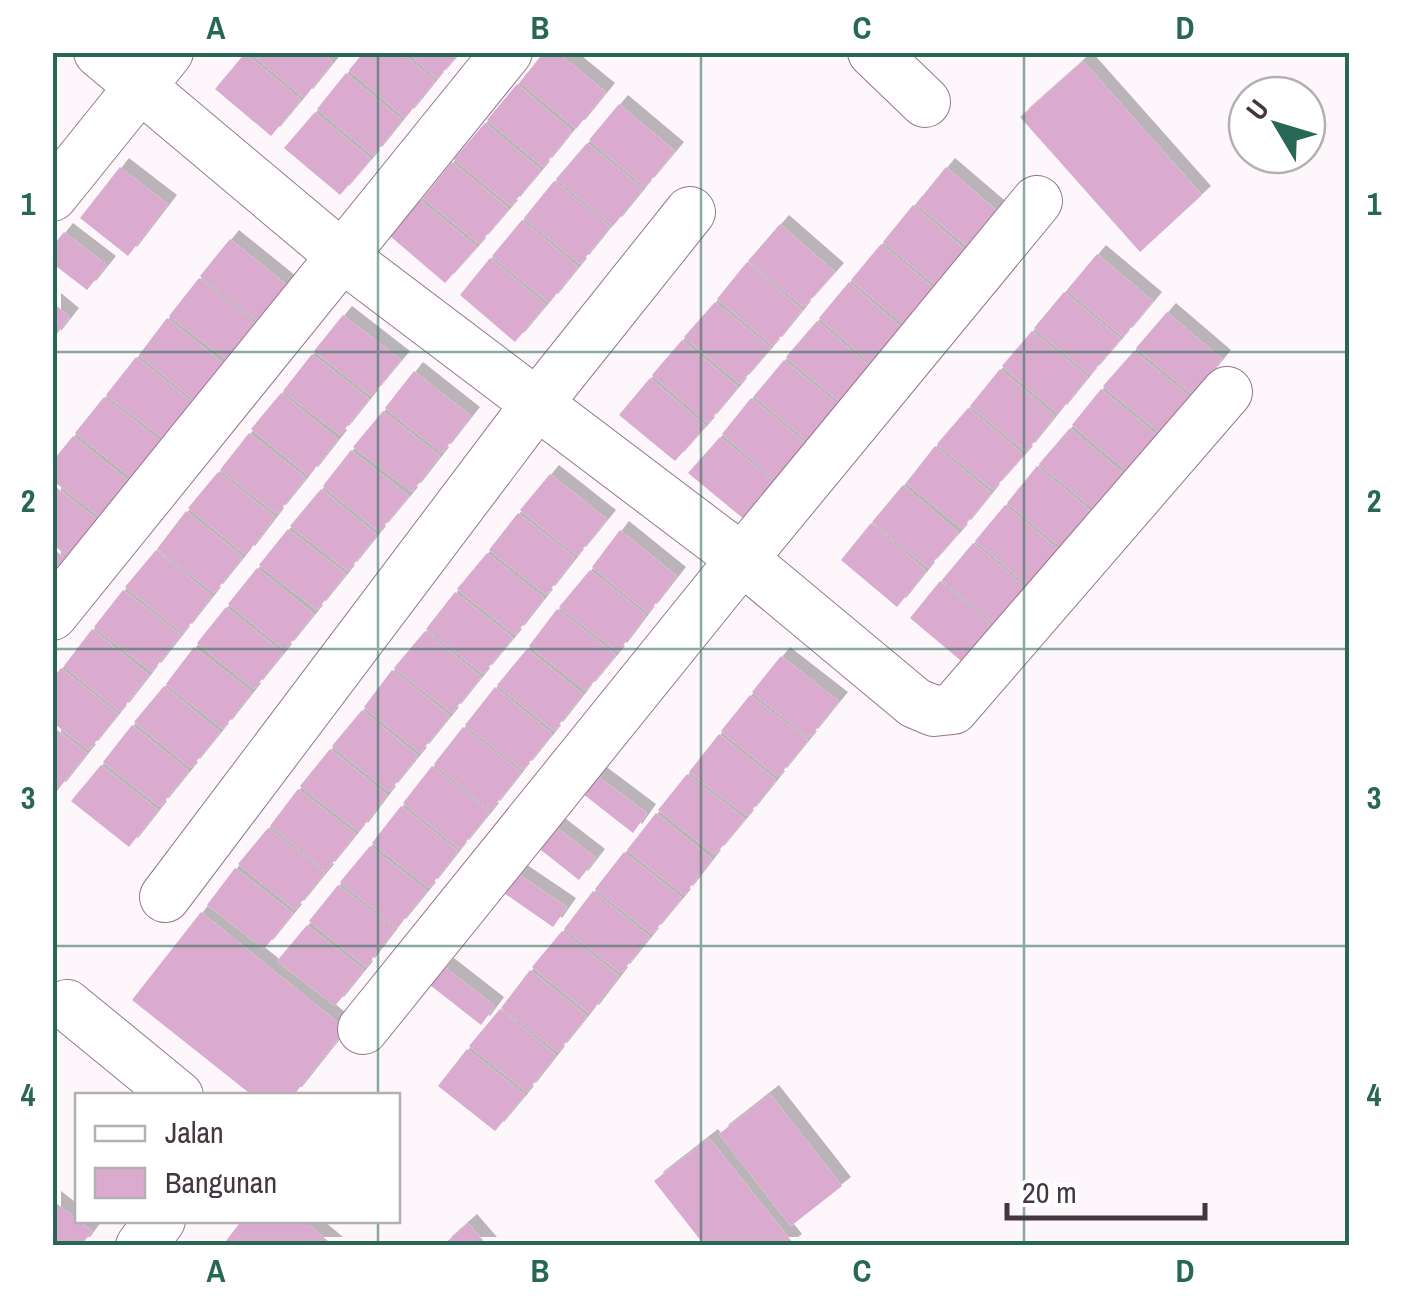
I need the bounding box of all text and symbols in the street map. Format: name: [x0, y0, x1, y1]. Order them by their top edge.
text: A: [207, 6, 226, 49]
text: B: [531, 6, 549, 49]
text: C: [853, 6, 871, 49]
text: D: [1176, 6, 1194, 49]
north arrow: [1227, 75, 1327, 175]
text: U: [1237, 91, 1277, 128]
text: 1: [21, 182, 36, 225]
text: 1: [1367, 182, 1382, 225]
text: 2: [21, 479, 35, 522]
text: 2: [1367, 479, 1381, 522]
text: 3: [21, 776, 35, 819]
text: 3: [1367, 776, 1381, 819]
text: 4: [21, 1073, 36, 1116]
text: 4: [1367, 1073, 1382, 1116]
legend: [75, 1093, 400, 1223]
text: Jalan: [165, 1112, 224, 1152]
scale bar: [1007, 1158, 1204, 1220]
text: Bangunan: [165, 1162, 277, 1202]
text: 20 m: [1022, 1172, 1077, 1212]
text: A: [207, 1249, 226, 1292]
text: B: [531, 1249, 549, 1292]
text: C: [853, 1249, 871, 1292]
text: D: [1176, 1249, 1194, 1292]

